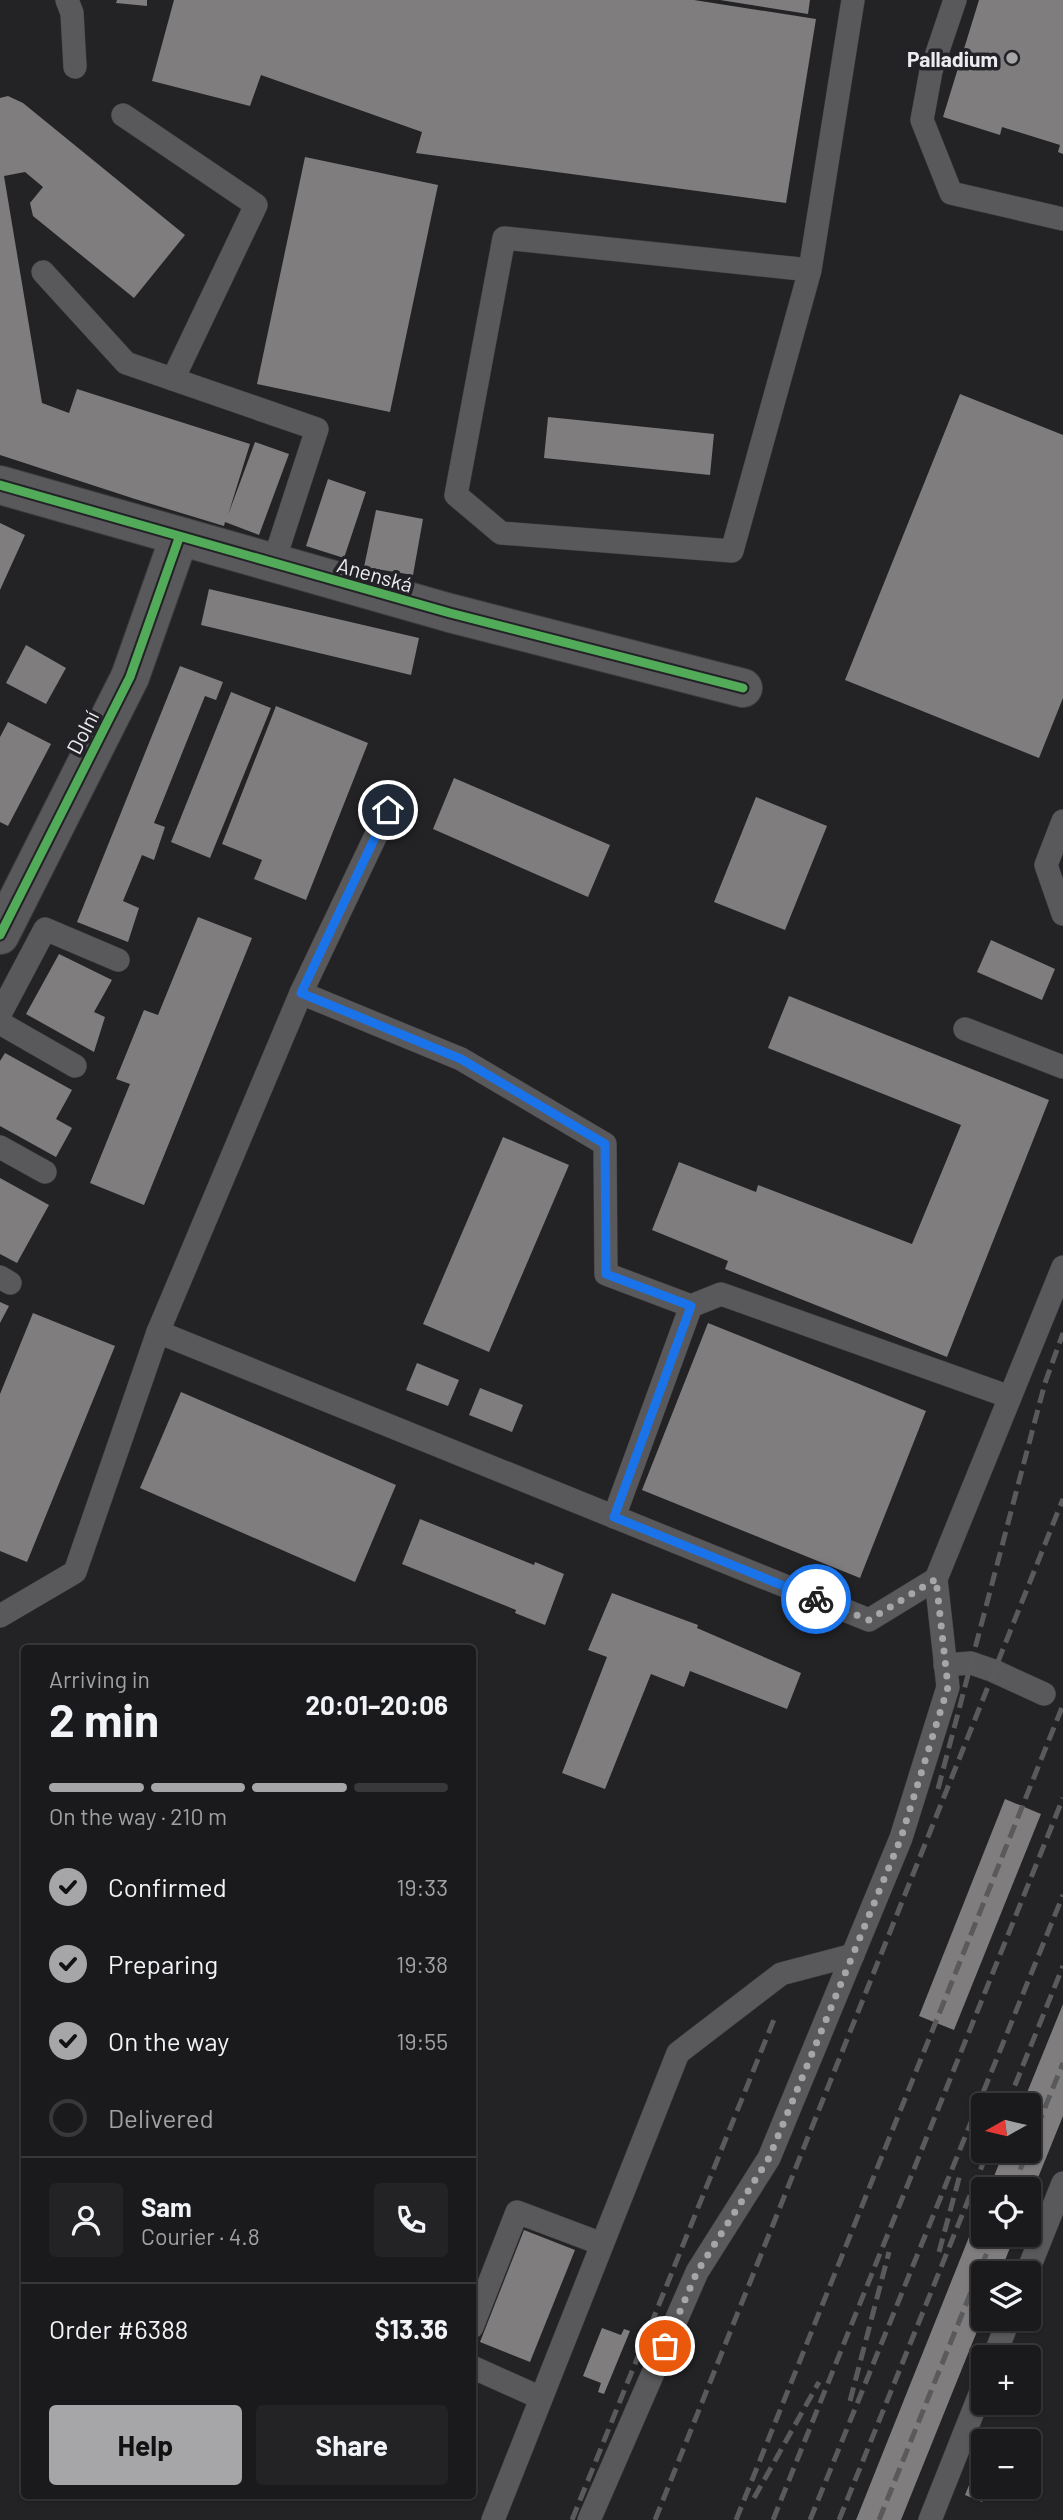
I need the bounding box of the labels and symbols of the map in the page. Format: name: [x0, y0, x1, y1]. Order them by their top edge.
place label: Palladium: [907, 46, 998, 71]
marker: Palladium: [1004, 50, 1020, 66]
street label: Anenská: [334, 551, 416, 597]
street label: Dolní: [61, 706, 104, 758]
pin: [358, 780, 418, 840]
courier: [781, 1564, 851, 1634]
north arrow: [971, 2093, 1041, 2163]
pin: [635, 2316, 695, 2376]

